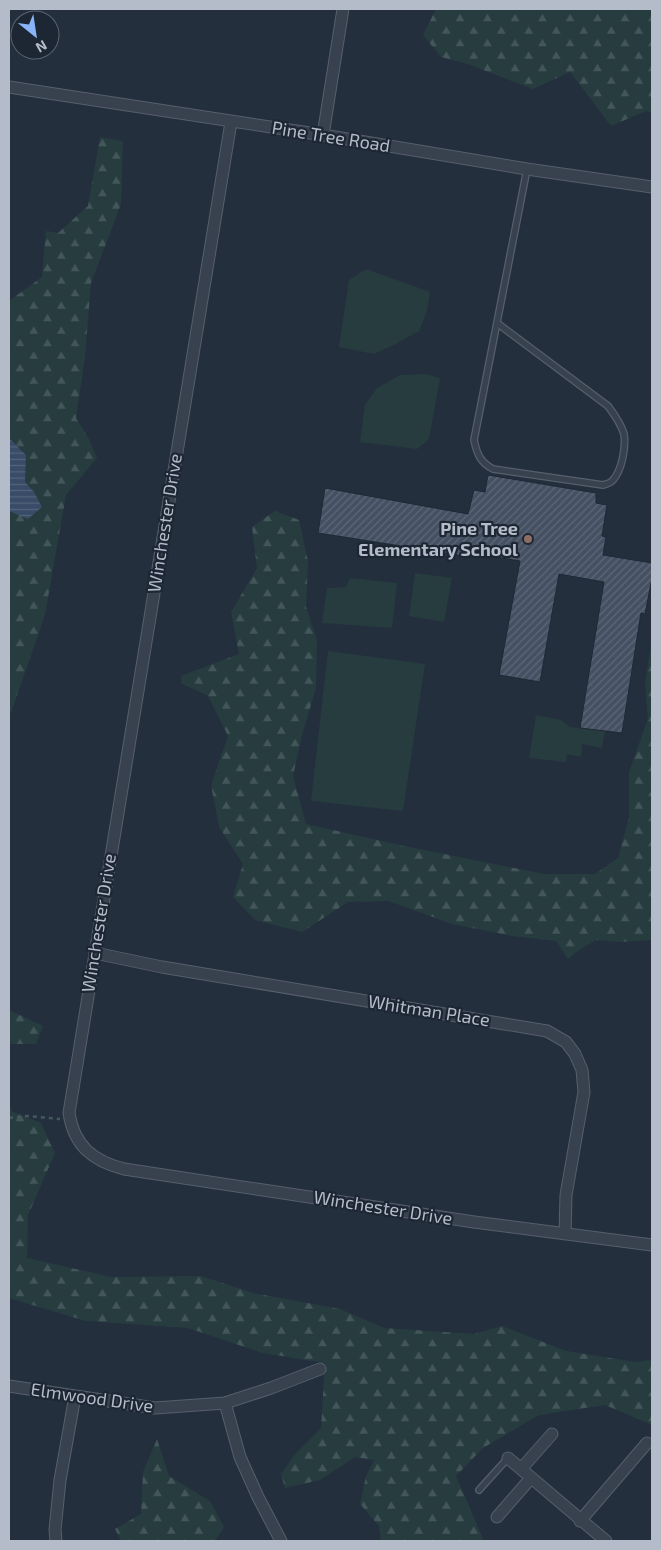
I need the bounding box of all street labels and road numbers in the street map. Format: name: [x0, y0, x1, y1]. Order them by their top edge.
street label: Pine Tree Road: [270, 116, 392, 156]
street label: Winchester Drive: [142, 452, 186, 594]
street label: Winchester Drive: [76, 852, 120, 994]
street label: Whitman Place: [367, 990, 492, 1031]
street label: Winchester Drive: [312, 1185, 454, 1229]
street label: Elmwood Drive: [29, 1378, 155, 1416]

